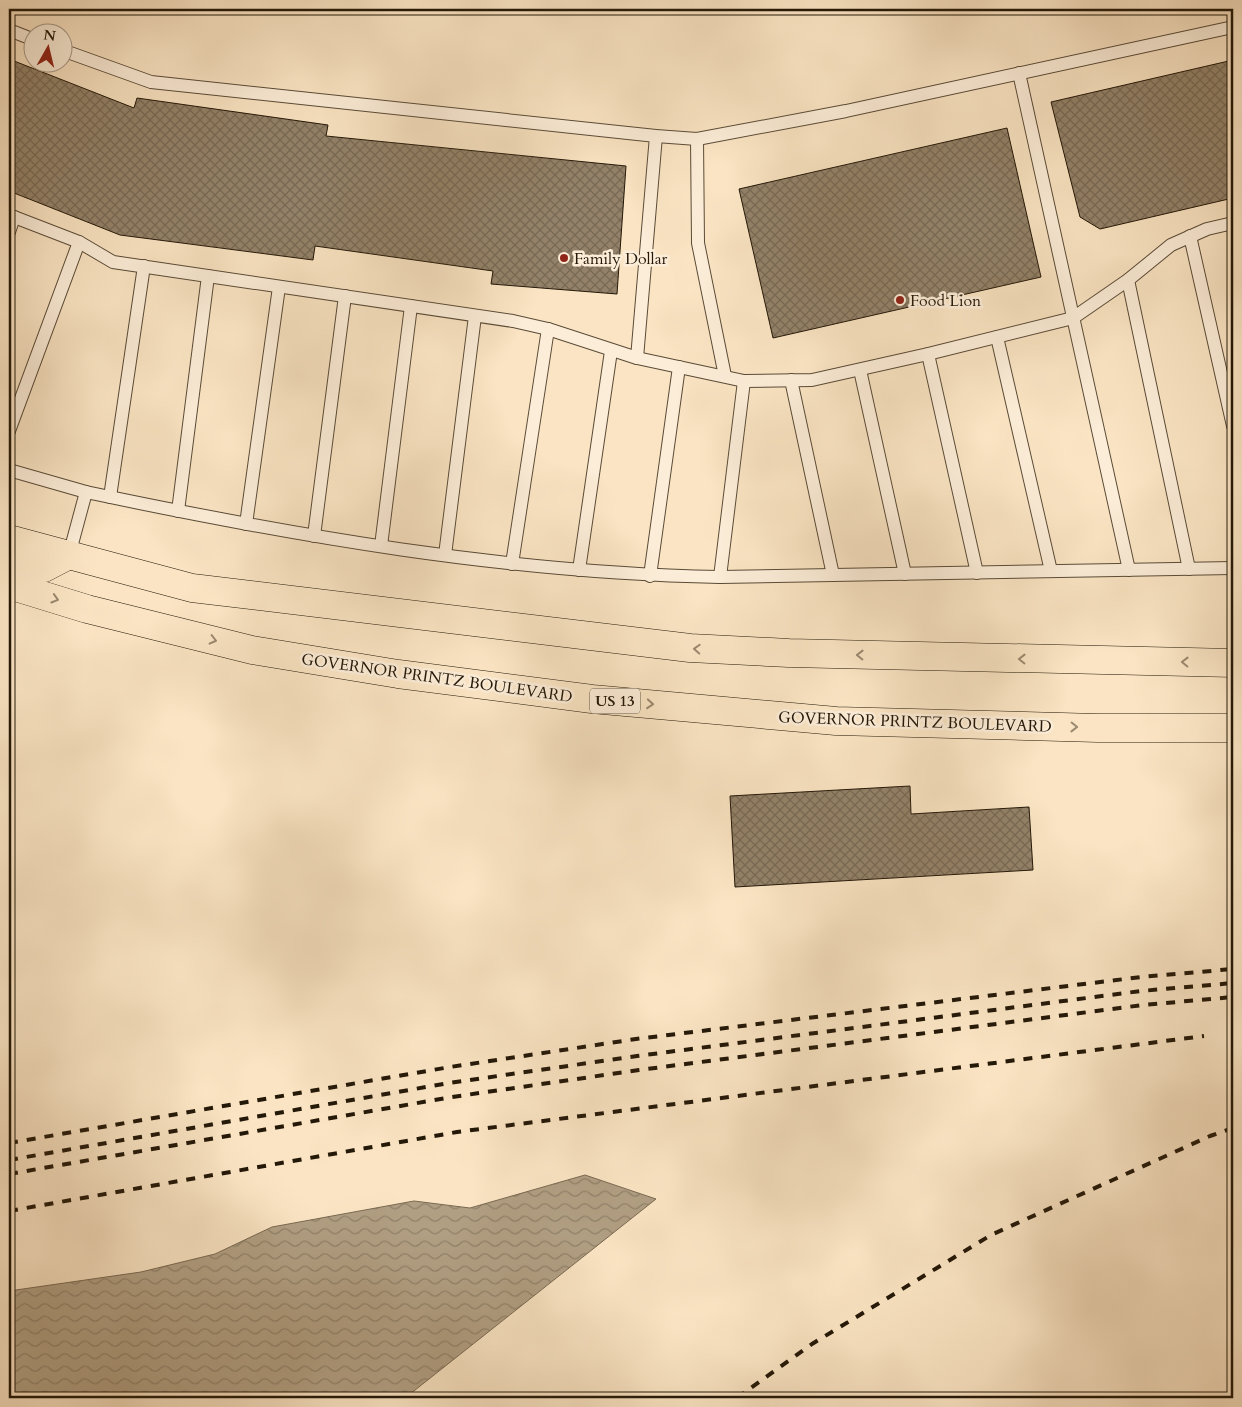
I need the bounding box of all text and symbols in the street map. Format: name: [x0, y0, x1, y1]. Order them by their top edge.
north arrow: [22, 22, 72, 72]
text: N: [42, 25, 57, 46]
place label: Family Dollar: [574, 248, 668, 270]
marker: Family Dollar: [558, 252, 570, 264]
place label: Food Lion: [910, 290, 981, 312]
marker: Food Lion: [894, 294, 906, 306]
one-way arrow: [51, 594, 59, 604]
one-way arrow: [208, 634, 217, 645]
one-way arrow: [693, 643, 701, 654]
street label: GOVERNOR PRINTZ BOULEVARD: [300, 648, 574, 708]
one-way arrow: [855, 650, 863, 660]
one-way arrow: [1018, 653, 1026, 664]
one-way arrow: [1180, 657, 1188, 668]
road number: US 13: [590, 688, 640, 714]
one-way arrow: [646, 699, 654, 710]
street label: GOVERNOR PRINTZ BOULEVARD: [778, 706, 1052, 738]
one-way arrow: [1071, 722, 1079, 732]

